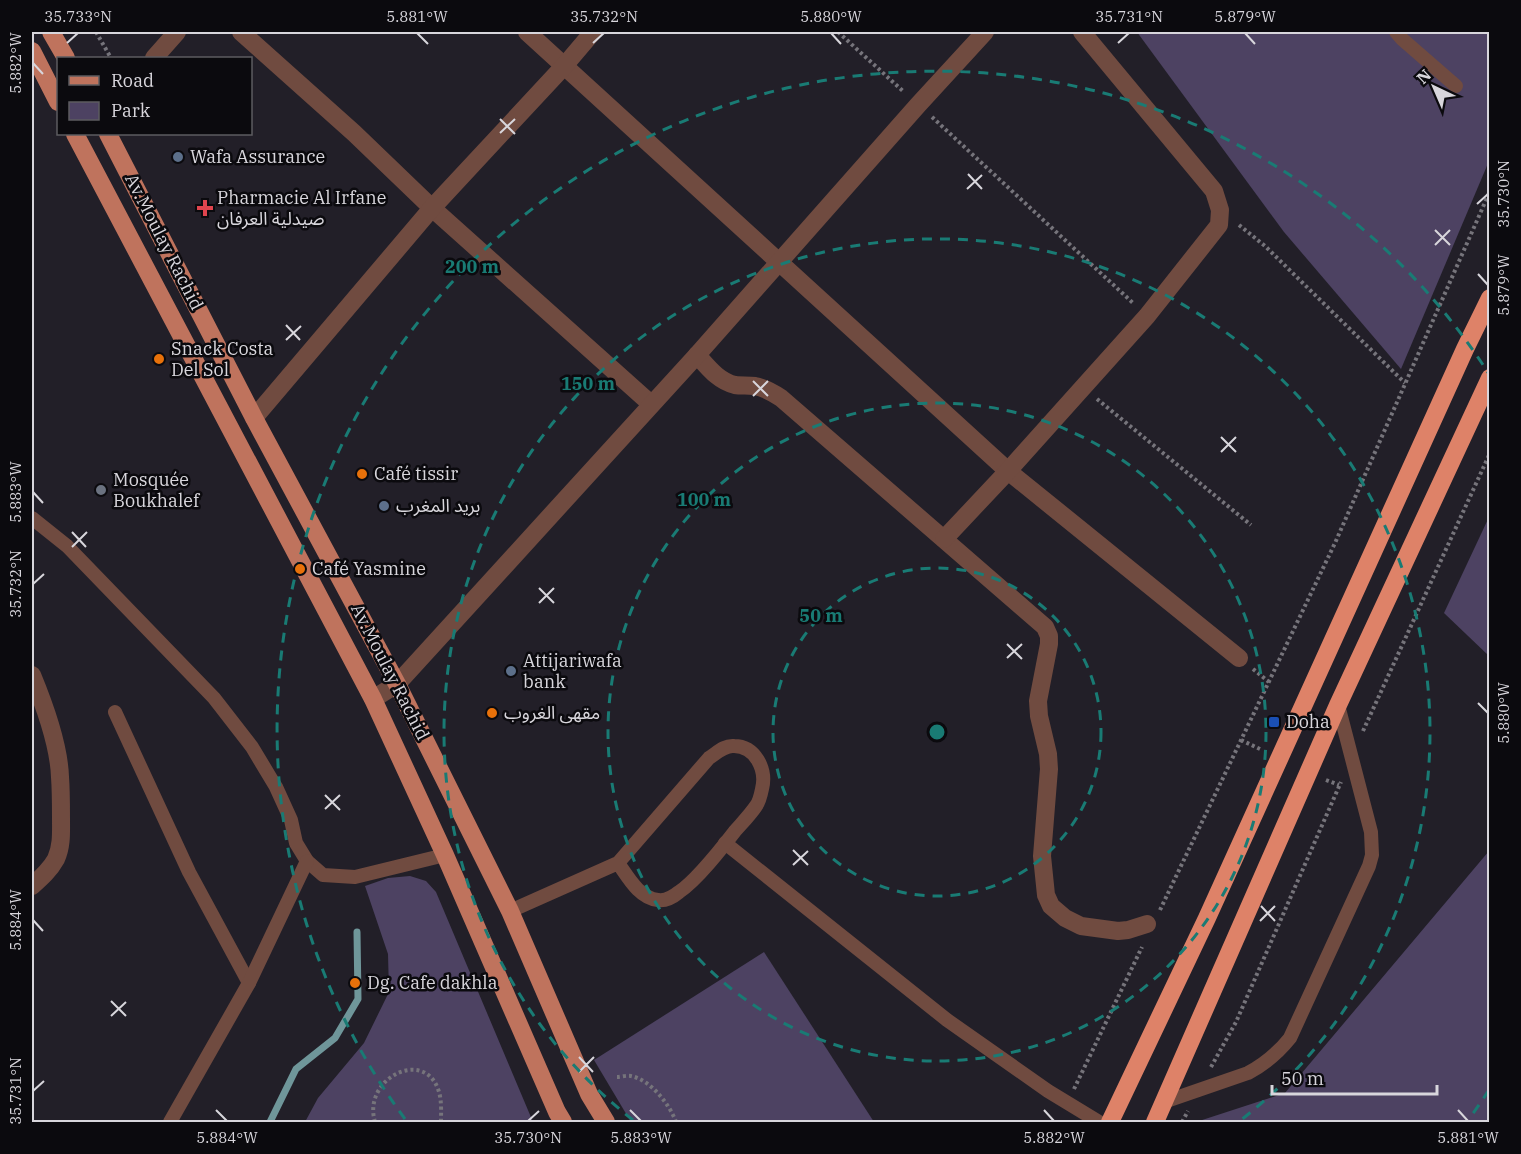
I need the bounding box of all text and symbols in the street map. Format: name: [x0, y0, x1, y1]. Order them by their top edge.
text: 35.733°N: [44, 7, 112, 26]
text: 5.881°W: [386, 7, 448, 26]
text: 35.732°N: [570, 7, 638, 26]
text: 5.880°W: [800, 7, 862, 26]
text: 35.731°N: [1095, 7, 1163, 26]
text: 5.879°W: [1214, 7, 1276, 26]
text: 5.882°W: [6, 32, 25, 94]
legend: [57, 57, 252, 135]
north arrow: [1404, 57, 1464, 117]
text: N: [1412, 65, 1435, 88]
text: Road: [111, 69, 154, 92]
text: Park: [111, 99, 151, 122]
place label: Wafa Assurance: [190, 145, 325, 168]
marker: Wafa Assurance: [171, 150, 185, 164]
text: 35.730°N: [1494, 160, 1513, 228]
street label: Av.Moulay Rachid: [120, 170, 209, 314]
place label: Pharmacie Al Irfane صيدلية العرفان: [217, 186, 386, 230]
marker: Pharmacie Al Irfane صيدلية العرفان: [198, 201, 212, 215]
text: 5.879°W: [1494, 254, 1513, 316]
text: 200 m: [445, 255, 500, 278]
place label: Snack Costa Del Sol: [171, 337, 274, 381]
marker: Snack Costa Del Sol: [152, 352, 166, 366]
text: 150 m: [561, 372, 616, 395]
text: 5.883°W: [6, 461, 25, 523]
place label: Café tissir: [374, 462, 458, 485]
marker: Café tissir: [355, 467, 369, 481]
place label: Mosquée Boukhalef: [113, 468, 201, 512]
marker: Mosquée Boukhalef: [94, 483, 108, 497]
text: 100 m: [677, 488, 732, 511]
place label: بريد المغرب: [396, 494, 480, 517]
marker: بريد المغرب: [377, 499, 391, 513]
text: 35.732°N: [6, 550, 25, 618]
place label: Café Yasmine: [312, 557, 426, 580]
marker: Café Yasmine: [293, 562, 307, 576]
street label: Av.Moulay Rachid: [346, 600, 435, 744]
text: 50 m: [799, 604, 843, 627]
place label: Attijariwafa bank: [523, 649, 622, 693]
marker: Attijariwafa bank: [504, 664, 518, 678]
text: 5.880°W: [1494, 682, 1513, 744]
place label: مقهى الغروب: [504, 701, 600, 724]
marker: مقهى الغروب: [485, 706, 499, 720]
place label: Doha: [1286, 710, 1330, 733]
marker: Doha: [1267, 715, 1281, 729]
centre of rings: [927, 722, 947, 742]
text: 5.884°W: [6, 889, 25, 951]
place label: Dg. Cafe dakhla: [367, 971, 498, 994]
marker: Dg. Cafe dakhla: [348, 976, 362, 990]
text: 35.731°N: [6, 1057, 25, 1125]
scale bar: [1272, 1058, 1437, 1096]
text: 50 m: [1281, 1067, 1324, 1090]
text: 5.884°W: [196, 1128, 258, 1147]
text: 35.730°N: [494, 1128, 562, 1147]
text: 5.883°W: [610, 1128, 672, 1147]
text: 5.882°W: [1023, 1128, 1085, 1147]
text: 5.881°W: [1437, 1128, 1499, 1147]

